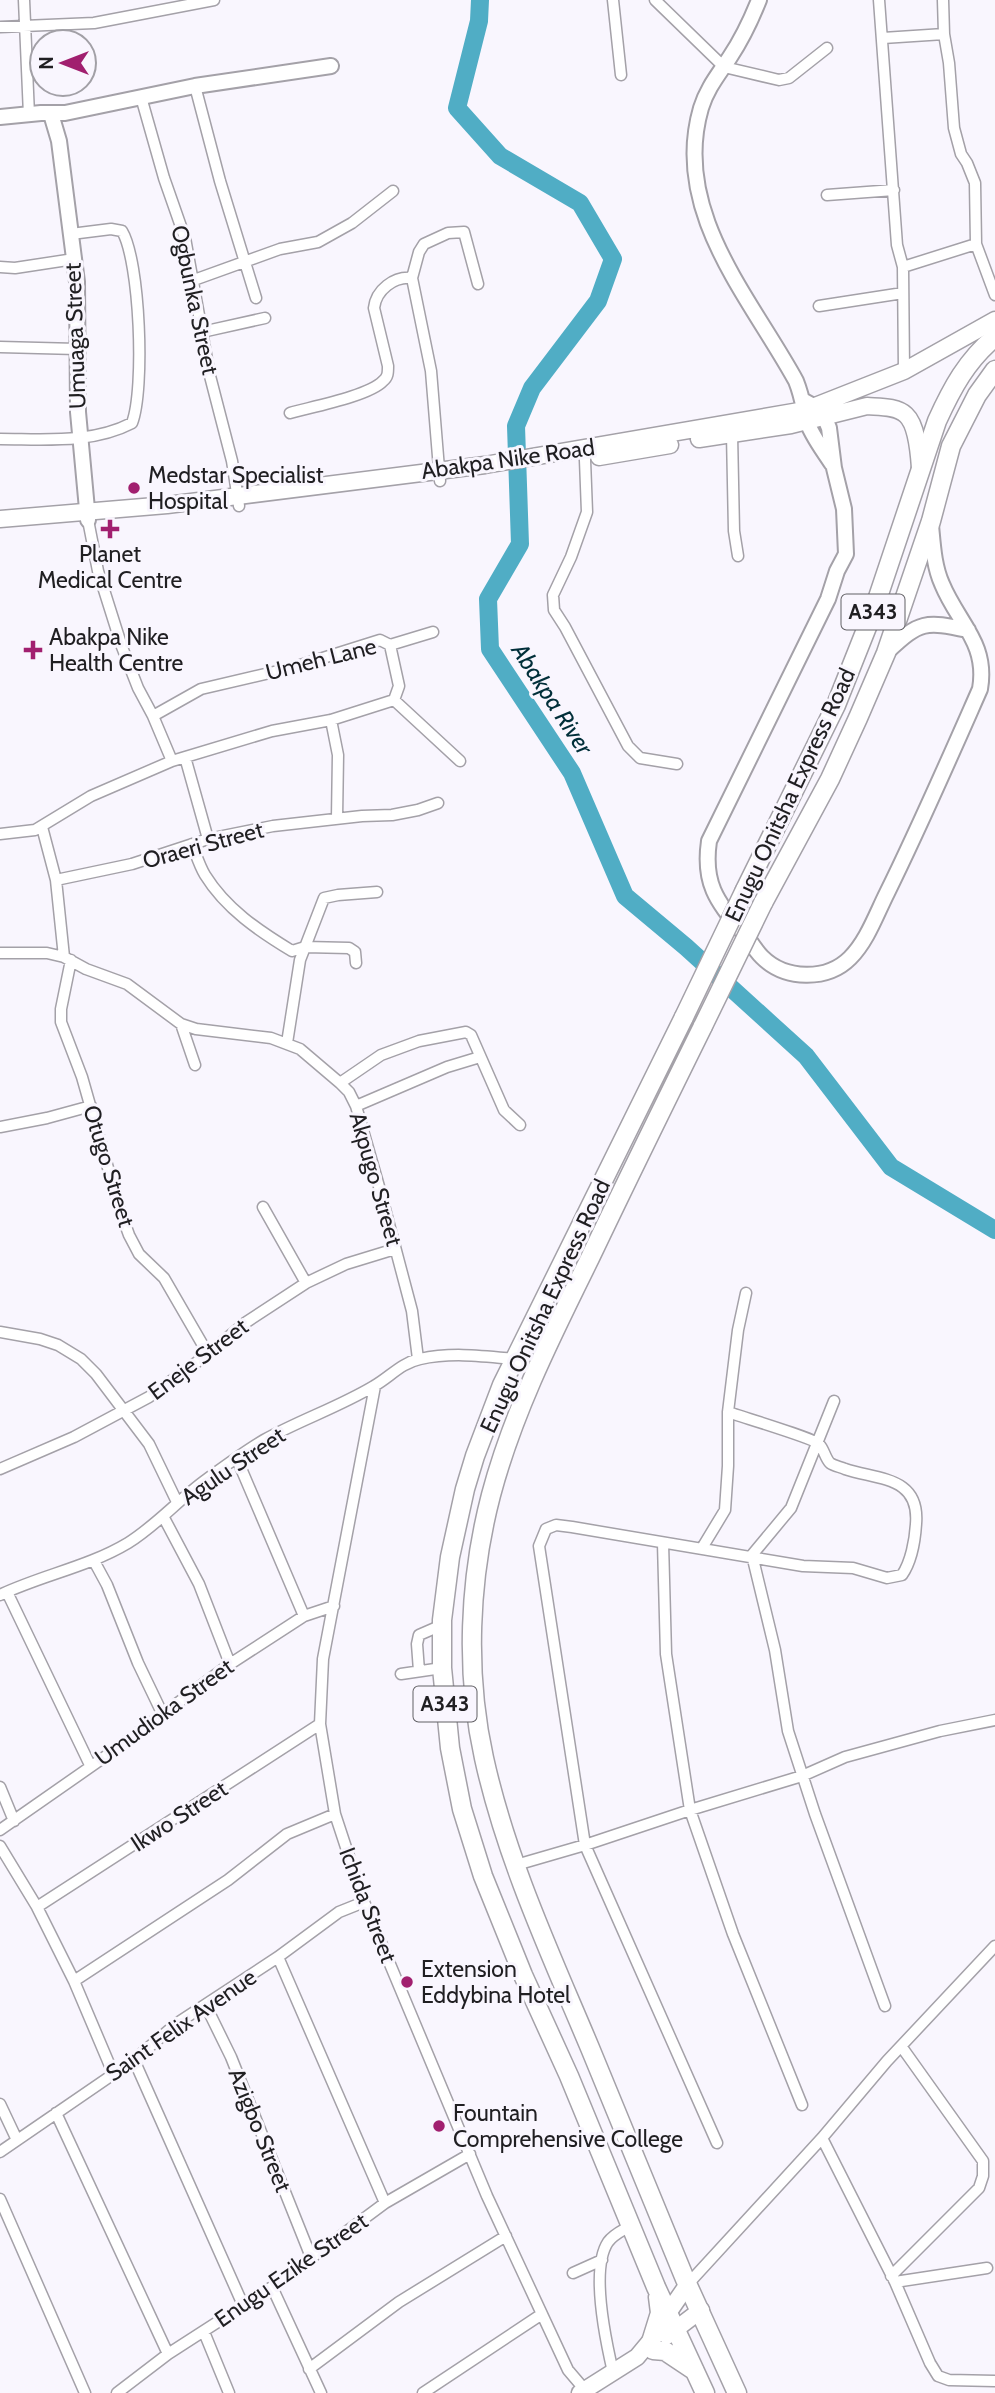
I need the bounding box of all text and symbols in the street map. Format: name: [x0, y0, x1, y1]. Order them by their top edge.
north arrow: [28, 28, 98, 98]
text: N: [35, 56, 58, 70]
street label: Ogbunka Street: [165, 223, 225, 378]
street label: Umuaga Street: [58, 262, 92, 410]
street label: Abakpa Nike Road: [419, 433, 597, 485]
place label: Medstar Specialist Hospital: [148, 461, 324, 515]
marker: Medstar Specialist Hospital: [126, 480, 142, 496]
marker: Planet Medical Centre: [102, 521, 118, 537]
place label: Planet Medical Centre: [38, 540, 183, 594]
road number: A343: [842, 594, 904, 630]
place label: Abakpa Nike Health Centre: [49, 623, 183, 677]
street label: Umeh Lane: [263, 632, 379, 686]
water label: Abakpa River: [505, 637, 600, 761]
marker: Abakpa Nike Health Centre: [23, 640, 43, 660]
street label: Enugu Onitsha Express Road: [719, 664, 861, 926]
street label: Oraeri Street: [140, 815, 267, 875]
street label: Otugo Street: [77, 1102, 141, 1231]
street label: Akpugo Street: [344, 1109, 409, 1249]
street label: Enugu Onitsha Express Road: [474, 1175, 616, 1437]
street label: Eneje Street: [142, 1312, 254, 1406]
street label: Agulu Street: [176, 1421, 290, 1511]
street label: Umudioka Street: [89, 1652, 239, 1772]
road number: A343: [414, 1686, 476, 1722]
street label: Ikwo Street: [125, 1774, 233, 1858]
street label: Ichida Street: [333, 1843, 403, 1967]
place label: Extension Eddybina Hotel: [421, 1955, 571, 2009]
street label: Saint Felix Avenue: [100, 1963, 262, 2087]
marker: Extension Eddybina Hotel: [399, 1974, 415, 1990]
street label: Azigbo Street: [222, 2064, 298, 2196]
place label: Fountain Comprehensive College: [453, 2099, 683, 2153]
marker: Fountain Comprehensive College: [431, 2118, 447, 2134]
street label: Enugu Ezike Street: [209, 2207, 373, 2333]

